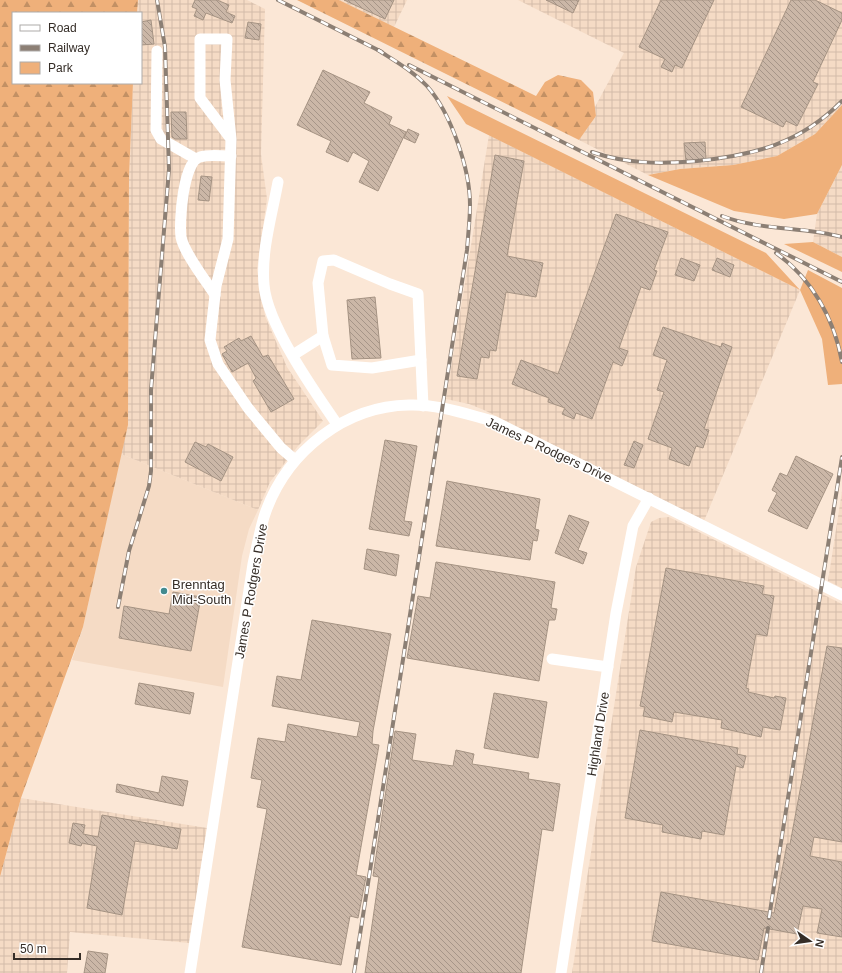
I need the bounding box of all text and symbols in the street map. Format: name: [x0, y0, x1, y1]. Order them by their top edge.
legend: [12, 12, 142, 84]
text: Road: [48, 21, 77, 35]
text: Railway: [48, 41, 90, 55]
text: Park: [48, 61, 74, 75]
street label: James P Rodgers Drive: [484, 414, 614, 486]
street label: James P Rodgers Drive: [232, 522, 270, 660]
place label: Brenntag Mid-South: [172, 577, 231, 607]
marker: Brenntag Mid-South: [159, 586, 169, 596]
street label: Highland Drive: [584, 691, 612, 777]
north arrow: [790, 921, 830, 961]
scale bar: [14, 935, 80, 961]
text: N: [813, 938, 826, 949]
text: 50 m: [20, 942, 47, 956]

